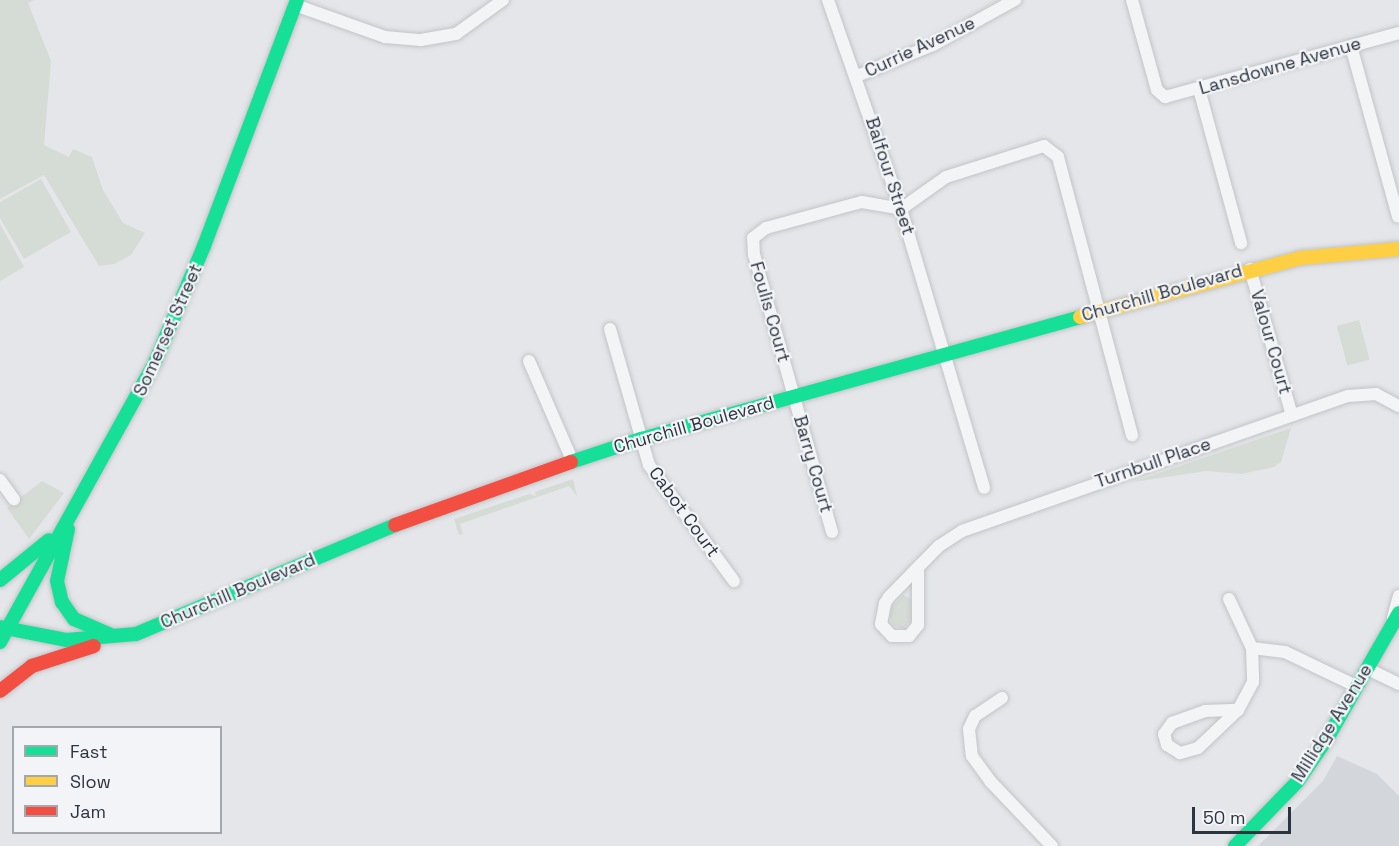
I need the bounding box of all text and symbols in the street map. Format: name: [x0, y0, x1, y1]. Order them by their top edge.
street label: Currie Avenue: [861, 12, 979, 82]
street label: Lansdowne Avenue: [1196, 33, 1364, 99]
street label: Balfour Street: [861, 114, 919, 238]
street label: Foulis Court: [745, 259, 795, 365]
street label: Somerset Street: [129, 260, 207, 400]
street label: Churchill Boulevard: [1079, 260, 1245, 326]
street label: Valour Court: [1246, 287, 1296, 397]
street label: Churchill Boulevard: [611, 392, 777, 458]
street label: Barry Court: [789, 413, 837, 515]
street label: Turnbull Place: [1092, 433, 1214, 493]
street label: Cabot Court: [644, 463, 724, 561]
street label: Churchill Boulevard: [157, 549, 319, 633]
street label: Millidge Avenue: [1287, 660, 1377, 786]
legend: [12, 726, 222, 834]
text: Fast: [70, 740, 107, 763]
text: Slow: [70, 770, 111, 793]
scale bar: [1195, 795, 1294, 833]
text: Jam: [70, 800, 106, 823]
text: 50 m: [1203, 806, 1245, 829]

